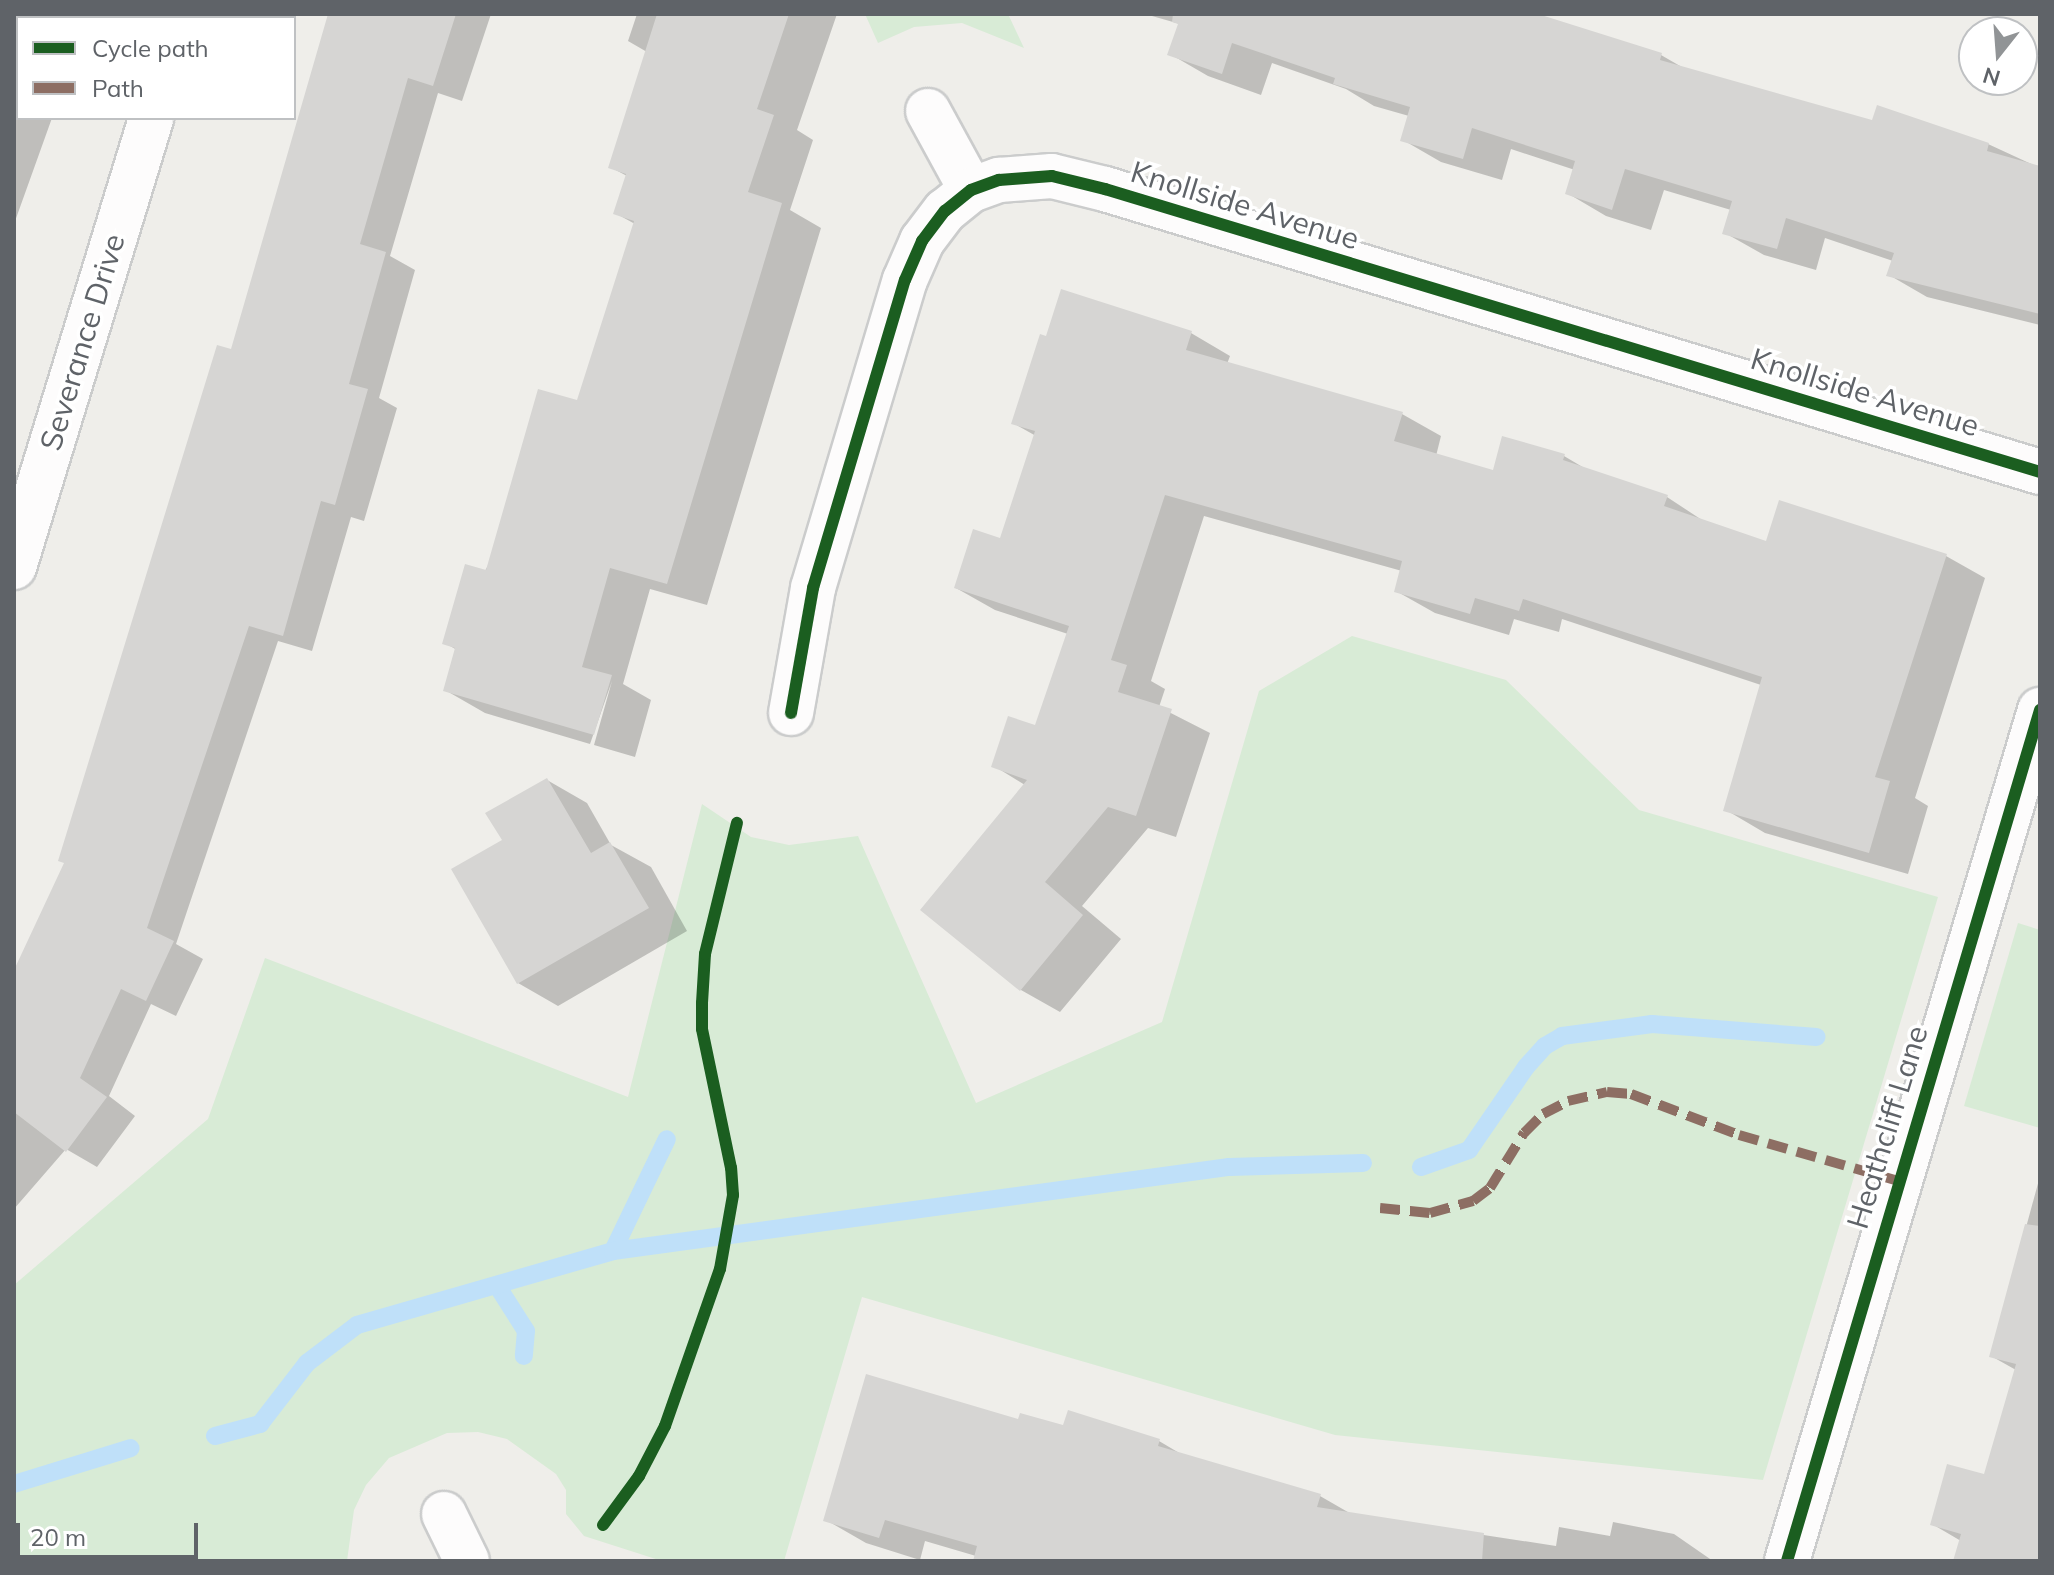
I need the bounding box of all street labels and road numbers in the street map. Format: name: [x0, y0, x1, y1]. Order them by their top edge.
street label: Knollside Avenue: [1127, 153, 1363, 257]
street label: Severance Drive: [32, 229, 132, 455]
street label: Knollside Avenue: [1747, 340, 1983, 444]
street label: Heathcliff Lane: [1839, 1021, 1935, 1233]

